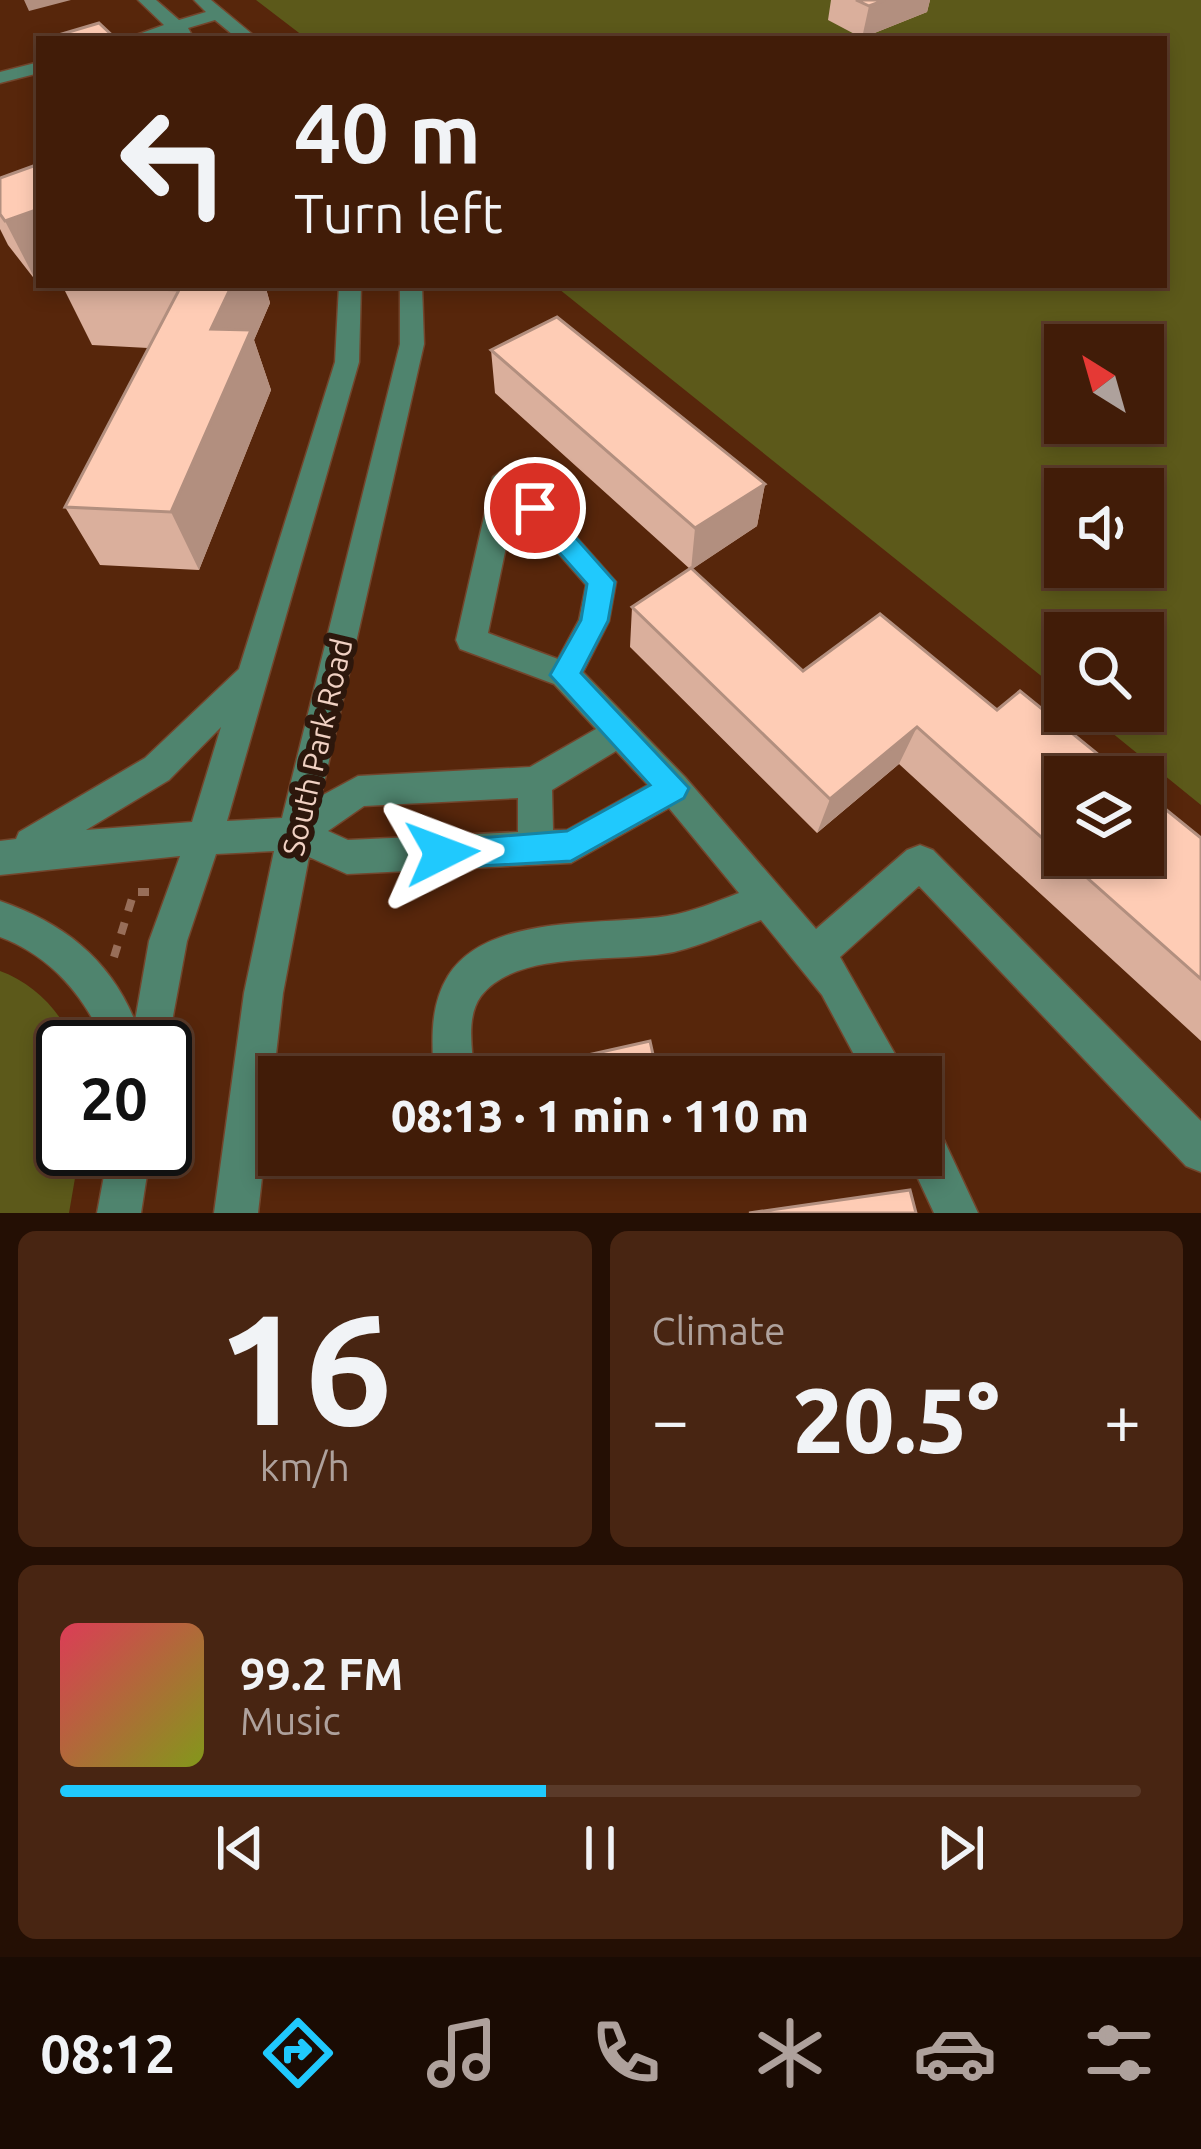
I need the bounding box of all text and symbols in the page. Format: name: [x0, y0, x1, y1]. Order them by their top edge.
icon: left: [96, 84, 252, 240]
text: 40 m: [294, 85, 481, 179]
text: Turn left: [294, 183, 503, 243]
north arrow: [1044, 324, 1164, 444]
map controls: [1044, 324, 1164, 876]
pin: [484, 457, 586, 559]
button: sound: [1044, 468, 1164, 588]
icon: arrive: [502, 475, 568, 541]
button: search: [1044, 612, 1164, 732]
street label: South Park Road: [275, 635, 359, 859]
button: layers: [1044, 756, 1164, 876]
position arrow: [379, 790, 505, 916]
speed limit sign: 20: [36, 1020, 192, 1176]
text: 08:13 · 1 min · 110 m: [391, 1090, 809, 1141]
text: 16: [217, 1280, 393, 1454]
text: Climate: [652, 1309, 786, 1352]
text: 20.5°: [793, 1369, 1000, 1470]
text: −: [652, 1382, 689, 1456]
text: +: [1104, 1382, 1141, 1456]
text: km/h: [260, 1445, 350, 1488]
text: 99.2 FM: [240, 1648, 403, 1699]
text: Music: [240, 1699, 341, 1742]
icon: previous: [207, 1815, 273, 1881]
icon: pause: [567, 1815, 633, 1881]
icon: next: [928, 1815, 994, 1881]
icon: directions: [256, 2011, 340, 2095]
icon: music: [420, 2011, 504, 2095]
icon: phone: [584, 2011, 668, 2095]
icon: climate: [748, 2011, 832, 2095]
icon: car: [913, 2011, 997, 2095]
icon: filters: [1077, 2011, 1161, 2095]
text: 08:12: [40, 2023, 175, 2083]

